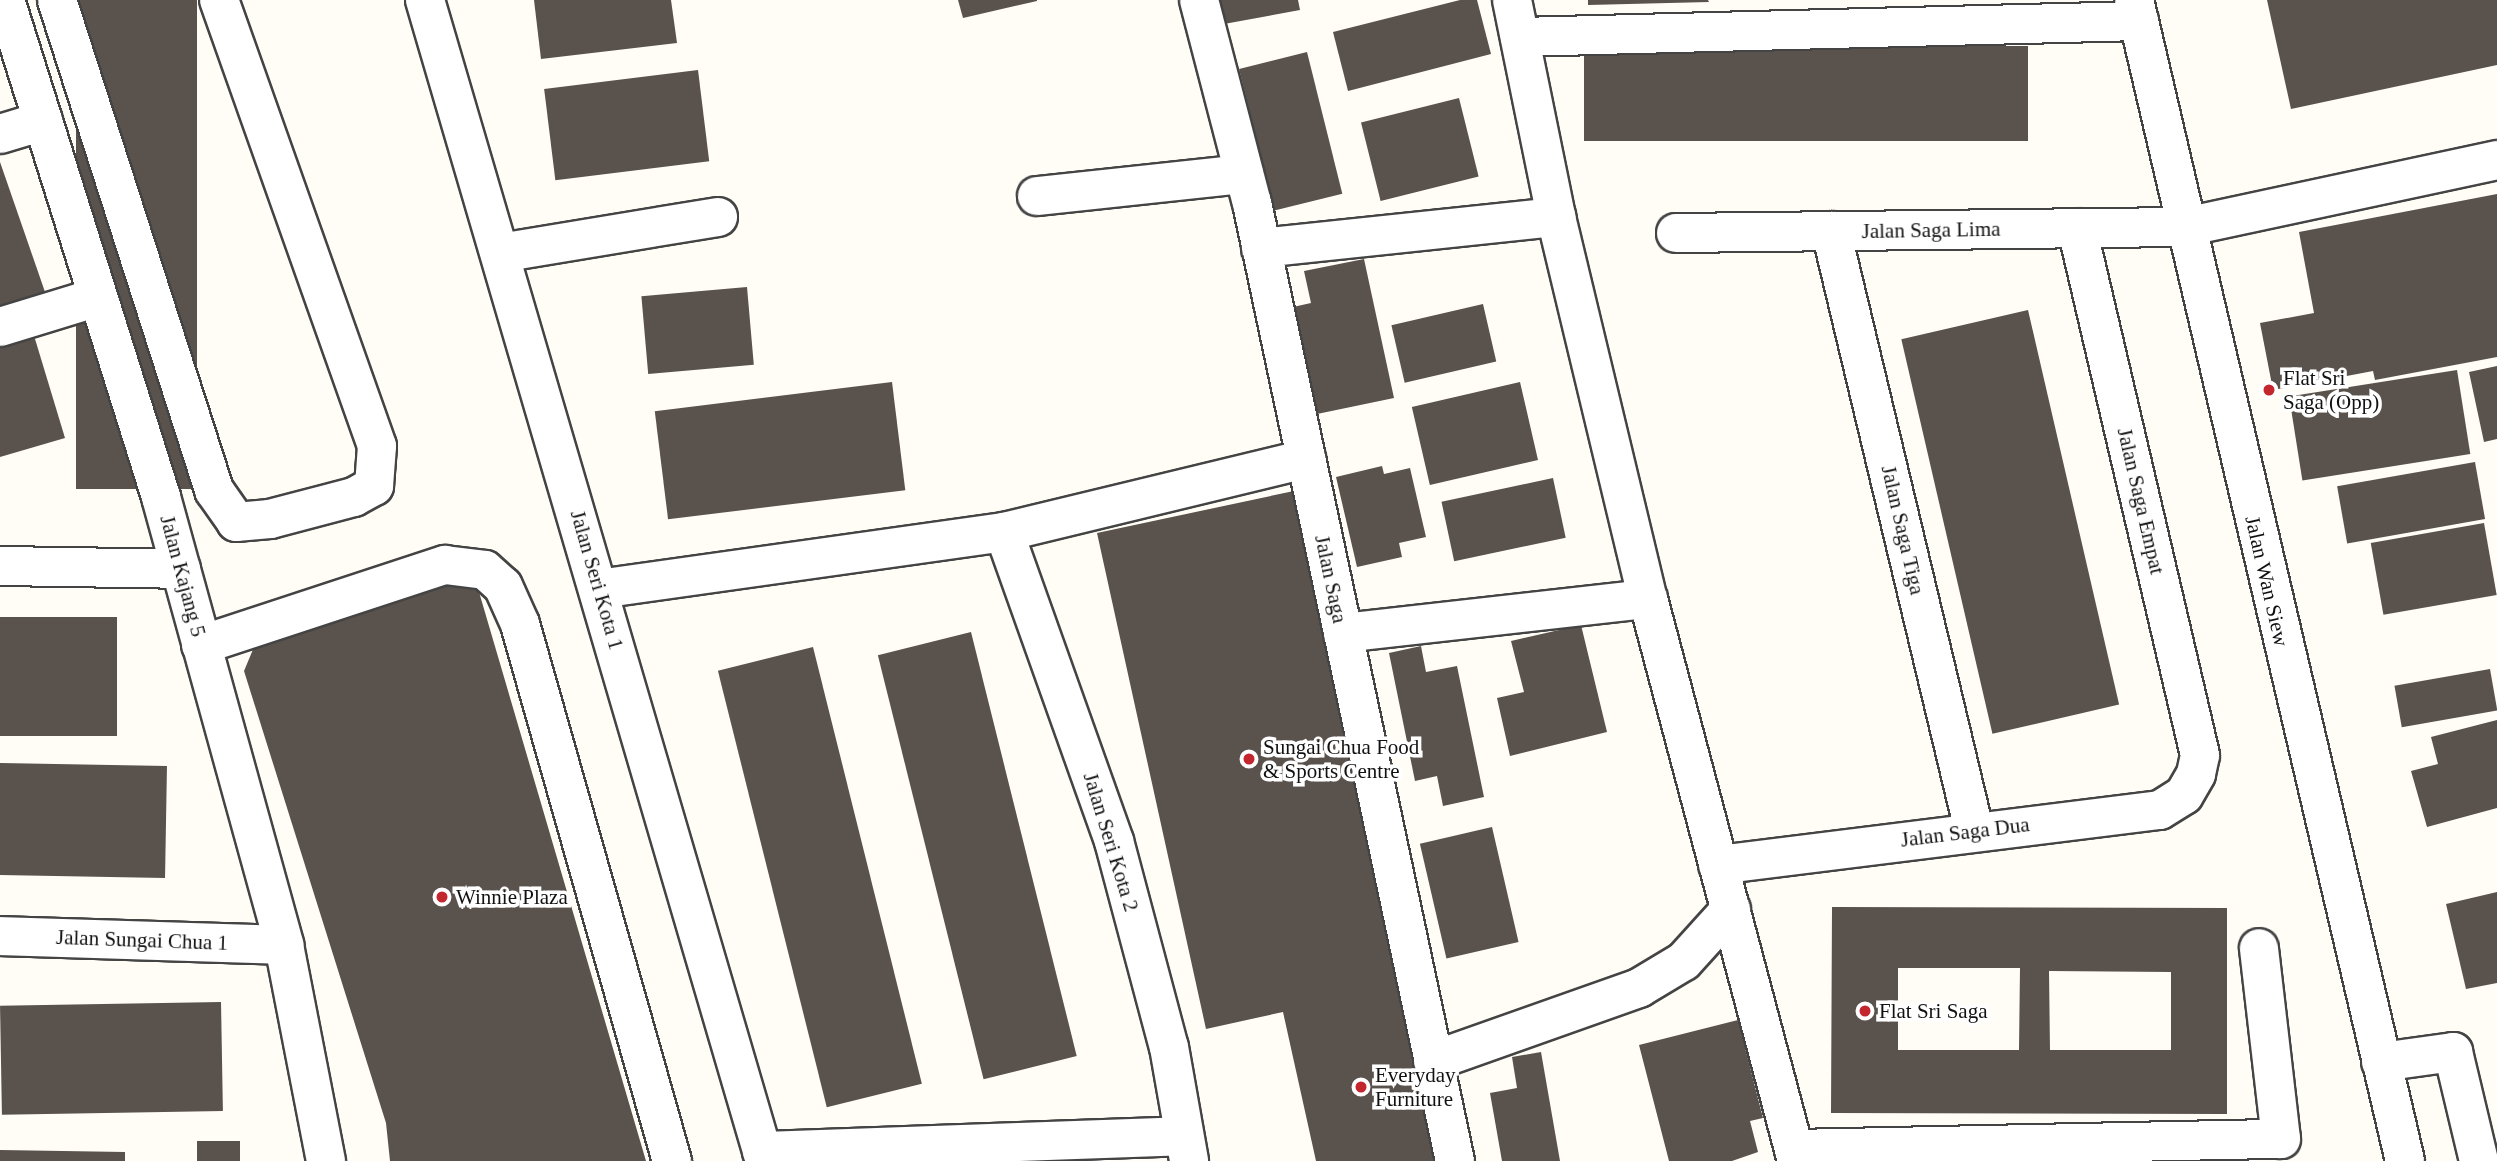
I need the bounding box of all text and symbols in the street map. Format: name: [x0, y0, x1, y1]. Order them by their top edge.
street label: Jalan Saga Lima: [1861, 216, 2001, 244]
place label: Flat Sri Saga (Opp): [2283, 365, 2379, 415]
marker: Flat Sri Saga (Opp): [2261, 382, 2277, 398]
street label: Jalan Saga Empat: [2112, 425, 2170, 577]
street label: Jalan Saga Tiga: [1876, 463, 1930, 597]
street label: Jalan Seri Kota 1: [565, 507, 629, 653]
street label: Jalan Kajang 5: [155, 512, 211, 640]
street label: Jalan Wan Siew: [2240, 513, 2294, 649]
street label: Jalan Saga: [1309, 533, 1353, 625]
place label: Sungai Chua Food & Sports Centre: [1263, 734, 1419, 784]
marker: Sungai Chua Food & Sports Centre: [1241, 751, 1257, 767]
street label: Jalan Seri Kota 2: [1078, 769, 1144, 915]
street label: Jalan Saga Dua: [1899, 812, 2031, 852]
place label: Winnie Plaza: [456, 884, 568, 910]
marker: Winnie Plaza: [434, 889, 450, 905]
street label: Jalan Sungai Chua 1: [56, 924, 228, 956]
place label: Flat Sri Saga: [1879, 998, 1987, 1024]
marker: Flat Sri Saga: [1857, 1003, 1873, 1019]
place label: Everyday Furniture: [1375, 1062, 1455, 1112]
marker: Everyday Furniture: [1353, 1079, 1369, 1095]

